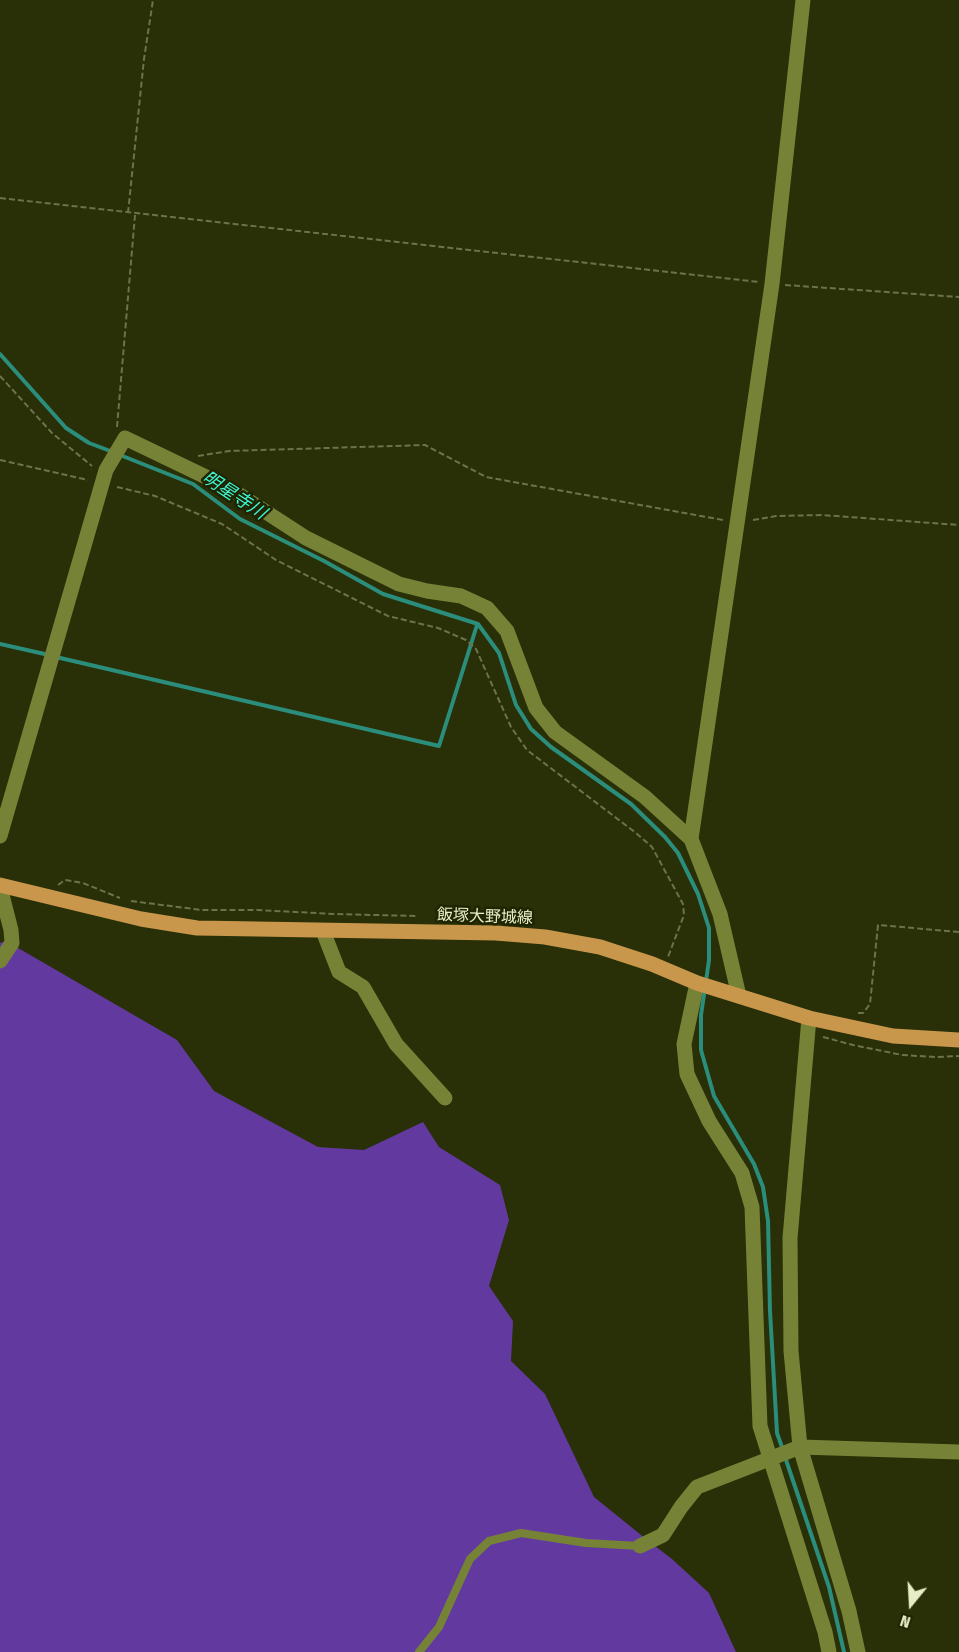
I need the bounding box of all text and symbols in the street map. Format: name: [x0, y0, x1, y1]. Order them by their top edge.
water label: 明星寺川: [198, 467, 270, 525]
street label: 飯塚大野城線: [437, 906, 533, 928]
north arrow: [881, 1574, 941, 1634]
text: N: [898, 1611, 913, 1632]

